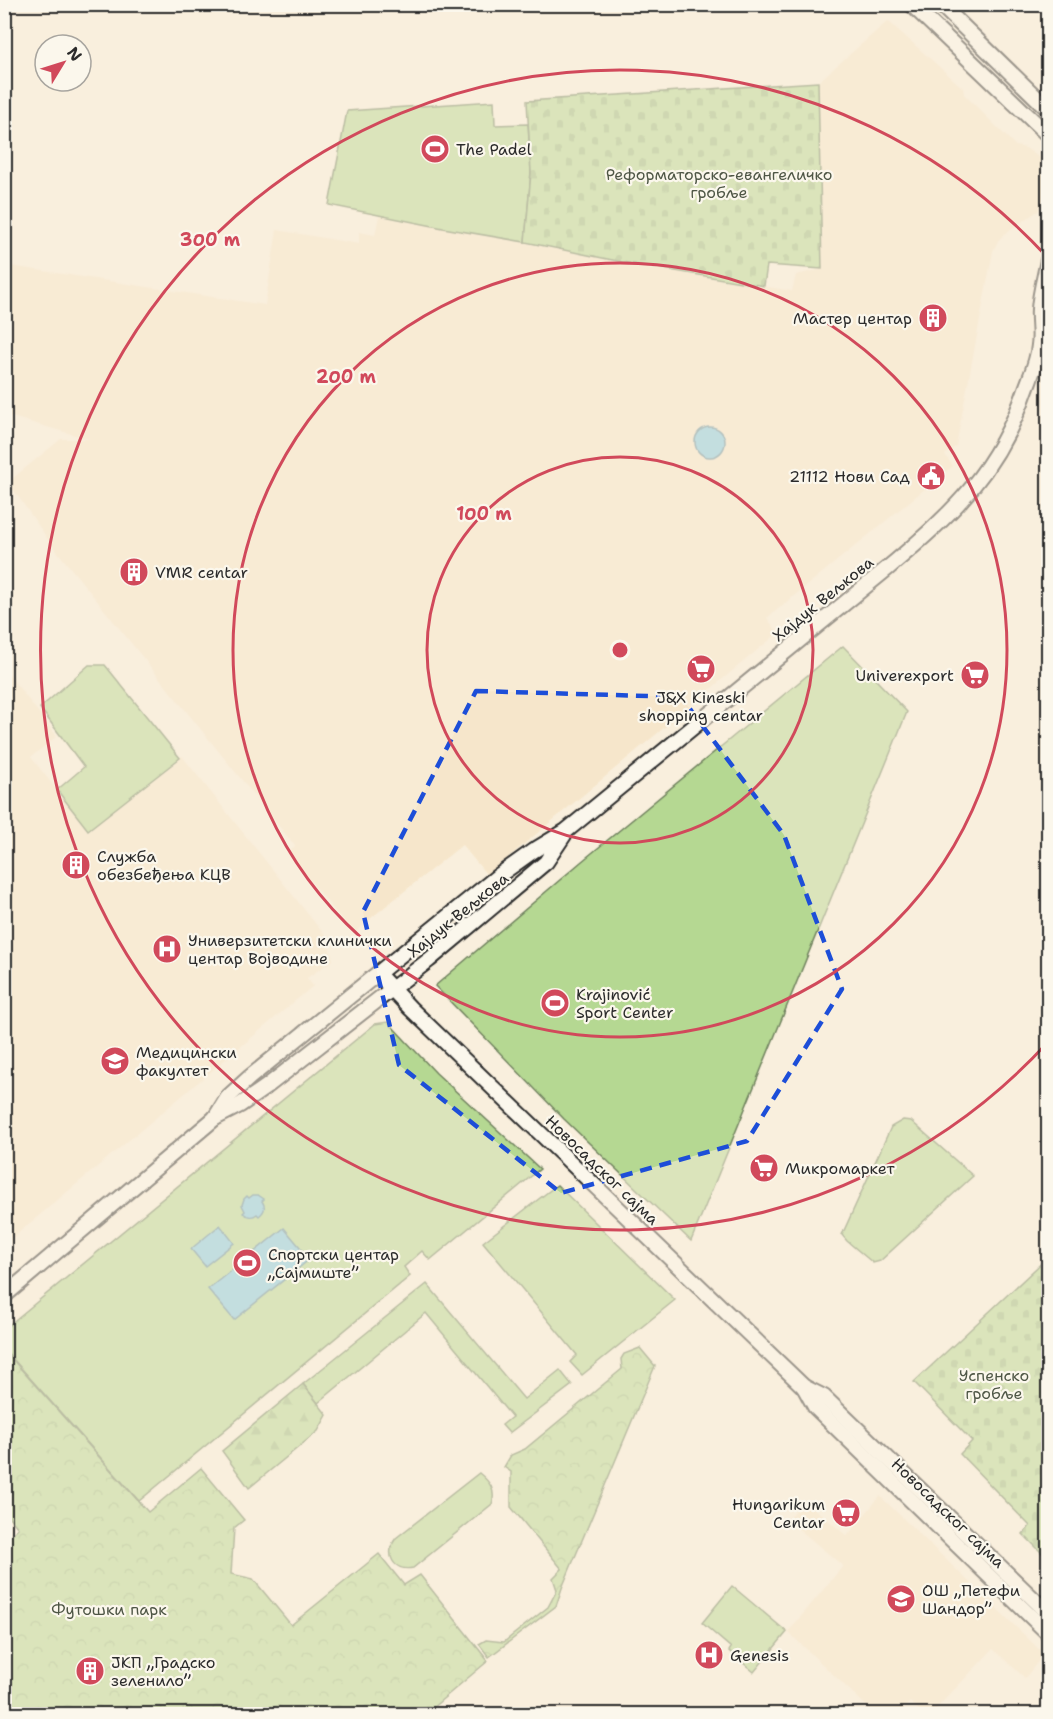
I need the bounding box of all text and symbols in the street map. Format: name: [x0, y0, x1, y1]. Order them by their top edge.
north arrow: [33, 33, 93, 93]
text: N: [62, 43, 87, 66]
sports icon: The Padel: [419, 133, 451, 165]
place label: The Padel: [456, 139, 532, 160]
park label: Реформаторско-евангеличко гробље: [606, 164, 832, 203]
text: 300 m: [180, 228, 241, 252]
building icon: Мастер центар: [917, 302, 949, 334]
place label: Мастер центар: [793, 308, 912, 329]
text: 200 m: [316, 365, 377, 389]
public building icon: 21112 Нови Сад: [915, 460, 947, 492]
place label: 21112 Нови Сад: [789, 466, 910, 487]
text: 100 m: [456, 502, 512, 526]
street label: Хајдук Вељкова: [768, 552, 878, 646]
building icon: VMR centar: [118, 556, 150, 588]
place label: VMR centar: [155, 562, 248, 583]
centre of rings: [610, 640, 630, 660]
supermarket icon: J&X Kineski shopping centar: [685, 653, 717, 685]
supermarket icon: Univerexport: [959, 659, 991, 691]
place label: Univerexport: [855, 665, 954, 686]
place label: J&X Kineski shopping centar: [639, 687, 763, 726]
place label: Служба обезбеђења КЦВ: [97, 846, 231, 885]
building icon: Служба обезбеђења КЦВ: [60, 849, 92, 881]
street label: Хајдук Вељкова: [403, 868, 513, 962]
place label: Универзитетски клинички центар Војводине: [188, 930, 392, 969]
hospital icon: Универзитетски клинички центар Војводине: [151, 933, 183, 965]
place label: Krajinović Sport Center: [576, 984, 673, 1023]
sports icon: Krajinović Sport Center: [539, 987, 571, 1019]
place label: Медицински факултет: [136, 1042, 237, 1081]
school or university icon: Медицински факултет: [99, 1045, 131, 1077]
street label: Новосадског сајма: [541, 1110, 663, 1230]
supermarket icon: Микромаркет: [748, 1152, 780, 1184]
place label: Микромаркет: [785, 1158, 895, 1179]
place label: Спортски центар „Сајмиште”: [267, 1244, 399, 1283]
sports icon: Спортски центар „Сајмиште”: [231, 1247, 263, 1279]
park label: Успенско гробље: [959, 1365, 1029, 1404]
street label: Новосадског сајма: [887, 1453, 1009, 1573]
place label: Hungarikum Centar: [732, 1494, 825, 1533]
supermarket icon: Hungarikum Centar: [830, 1497, 862, 1529]
place label: ОШ „Петефи Шандор”: [922, 1580, 1020, 1619]
school or university icon: ОШ „Петефи Шандор”: [885, 1583, 917, 1615]
park label: Футошки парк: [51, 1599, 167, 1620]
hospital icon: Genesis: [693, 1639, 725, 1671]
place label: Genesis: [730, 1645, 789, 1666]
place label: ЈКП „Градско зеленило”: [111, 1652, 215, 1691]
building icon: ЈКП „Градско зеленило”: [74, 1655, 106, 1687]

